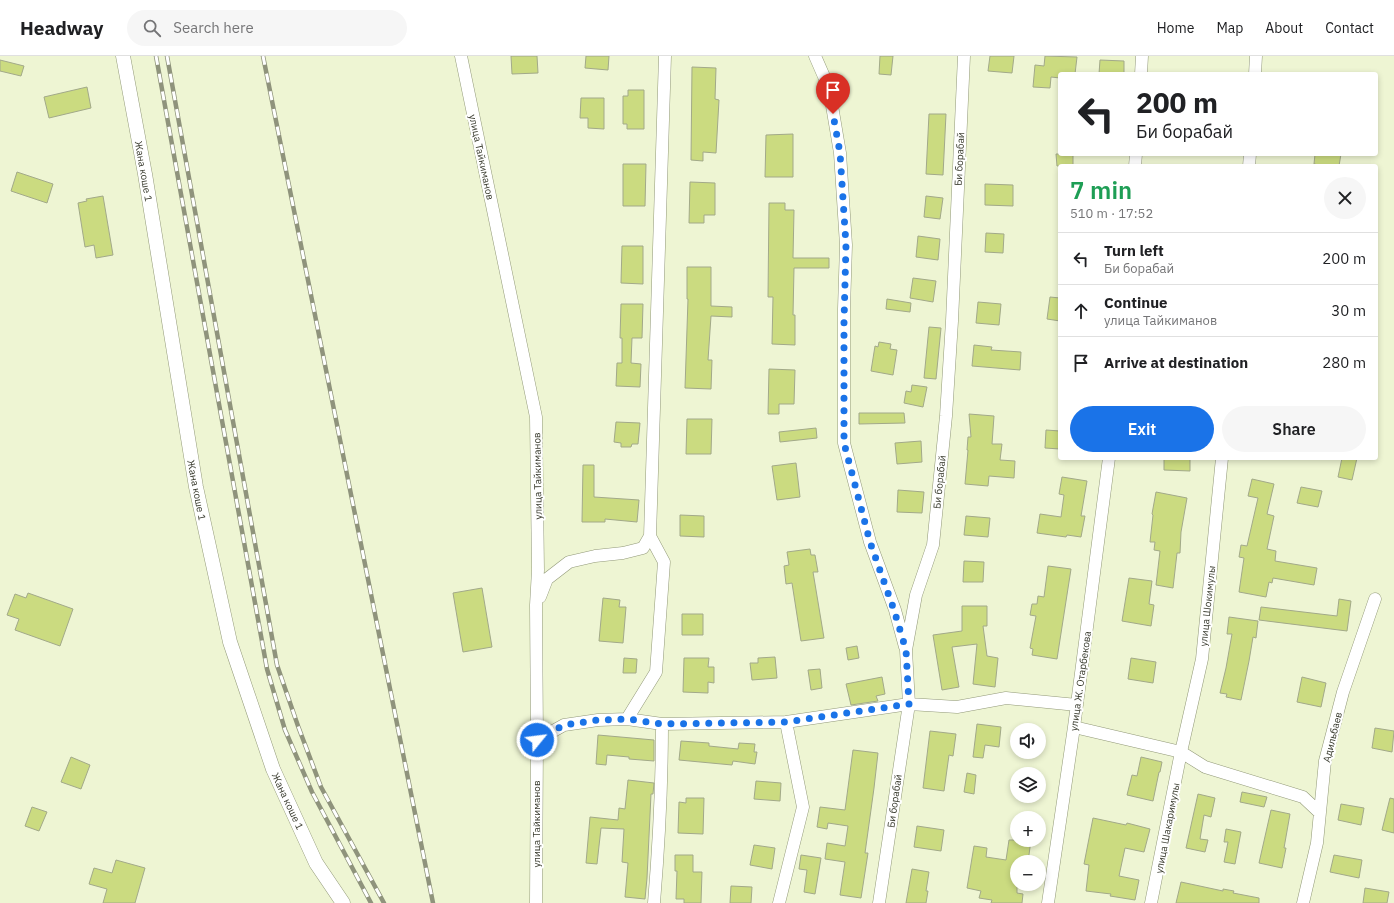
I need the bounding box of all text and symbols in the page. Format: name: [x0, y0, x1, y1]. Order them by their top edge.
search box: [127, 10, 407, 46]
text: Headway: [20, 16, 103, 40]
icon: search: [141, 17, 163, 39]
text: Search here: [173, 18, 254, 37]
text: Home: [1157, 19, 1194, 37]
text: Map: [1216, 19, 1243, 37]
text: About: [1265, 19, 1303, 37]
text: Contact: [1325, 19, 1374, 37]
pin: [816, 73, 850, 114]
icon: arrive: [822, 79, 844, 101]
text: 200 m: [1136, 84, 1218, 121]
icon: left: [1070, 88, 1122, 140]
street label: улица Тайкиманов: [466, 113, 497, 201]
text: Би борабай: [1136, 120, 1233, 143]
street label: Би борабай: [952, 132, 967, 186]
street label: Жана коше 1: [132, 140, 155, 202]
text: 7 min: [1070, 174, 1132, 206]
button: close: [1324, 177, 1366, 219]
text: 510 m · 17:52: [1070, 205, 1153, 222]
text: Turn left: [1104, 241, 1164, 260]
icon: left: [1070, 248, 1092, 270]
text: 200 m: [1322, 249, 1366, 268]
text: Би борабай: [1104, 260, 1174, 277]
text: Continue: [1104, 293, 1168, 312]
icon: ahead: [1070, 300, 1092, 322]
text: 30 m: [1331, 301, 1366, 320]
text: улица Тайкиманов: [1104, 312, 1217, 329]
icon: arrive: [1070, 352, 1092, 374]
text: Arrive at destination: [1104, 353, 1248, 372]
text: 280 m: [1322, 353, 1366, 372]
button: Exit: [1070, 406, 1214, 452]
button: Share: [1222, 406, 1366, 452]
street label: улица Тайкиманов: [530, 432, 545, 520]
street label: Би борабай: [930, 454, 949, 510]
street label: Жана коше 1: [184, 459, 209, 521]
street label: улица Шокимулы: [1197, 565, 1218, 647]
street label: улица Ж. Отарбекова: [1067, 630, 1094, 732]
street label: Адильбаев: [1320, 711, 1345, 764]
position arrow: [516, 719, 558, 761]
map controls: [1010, 723, 1046, 891]
button: sound: [1010, 723, 1046, 759]
button: layers: [1010, 767, 1046, 803]
street label: Жана коше 1: [269, 771, 306, 832]
street label: Би борабай: [884, 773, 905, 829]
street label: улица Тайкиманов: [530, 780, 543, 868]
street label: улица Шакаримулы: [1152, 782, 1183, 875]
button: +: [1010, 811, 1046, 847]
button: −: [1010, 855, 1046, 891]

